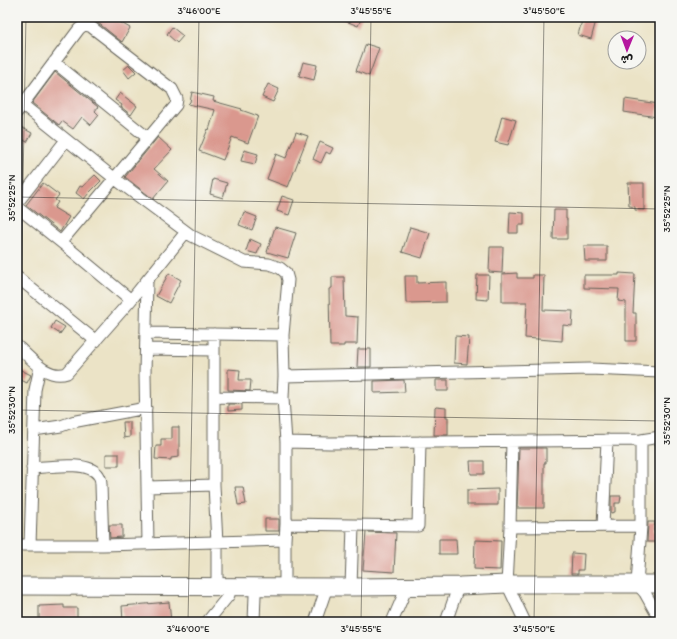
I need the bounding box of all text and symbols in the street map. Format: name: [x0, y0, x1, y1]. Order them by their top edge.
text: 3°46'00"E: [177, 4, 221, 17]
text: 3°45'55"E: [350, 4, 392, 17]
text: 3°45'50"E: [523, 4, 566, 17]
north arrow: [607, 30, 647, 70]
text: ش: [621, 53, 633, 66]
text: 35°52'25"N: [5, 174, 18, 221]
text: 35°52'25"N: [660, 185, 673, 232]
text: 35°52'30"N: [5, 386, 18, 434]
text: 35°52'30"N: [660, 397, 673, 445]
text: 3°46'00"E: [166, 622, 210, 635]
text: 3°45'55"E: [340, 622, 382, 635]
text: 3°45'50"E: [513, 622, 556, 635]

